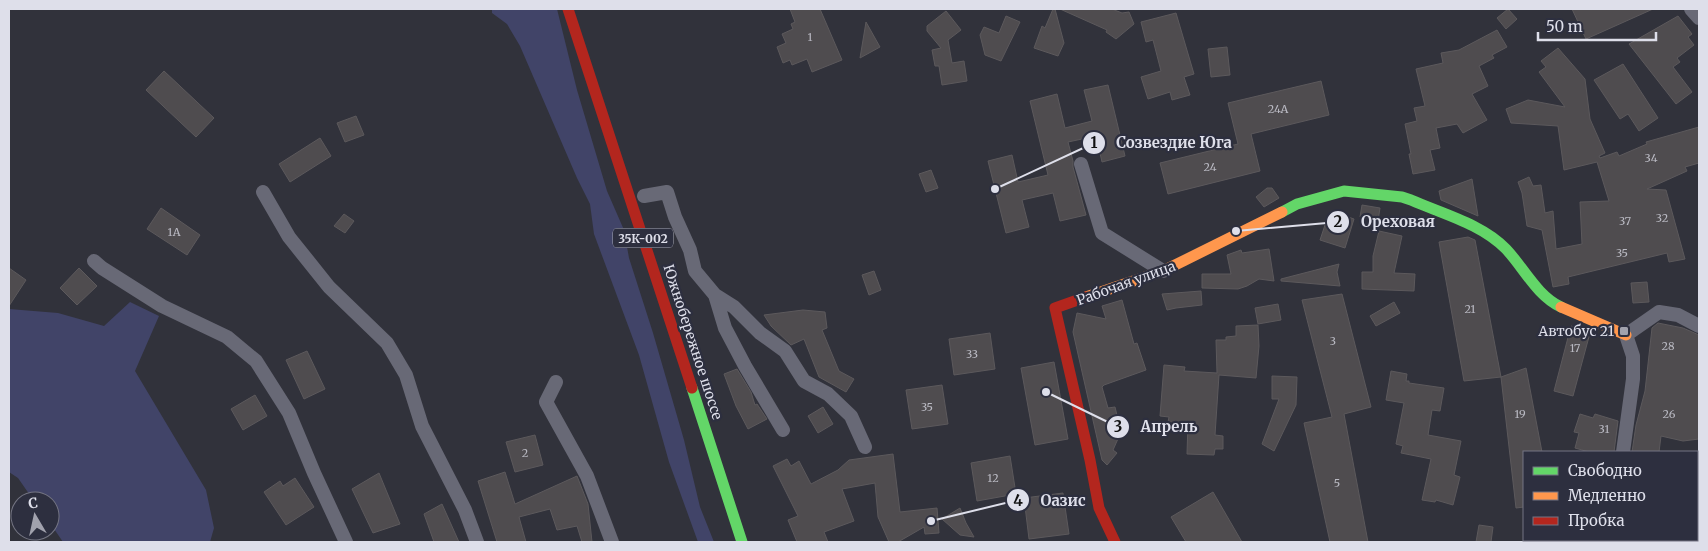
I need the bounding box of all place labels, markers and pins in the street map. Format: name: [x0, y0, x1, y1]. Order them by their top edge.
callout: Созвездие Юга: [1081, 128, 1242, 158]
callout: Ореховая: [1326, 207, 1445, 237]
place label: Автобус 21: [1537, 322, 1614, 340]
marker: Автобус 21: [1618, 325, 1630, 337]
callout: Апрель: [1105, 412, 1207, 442]
callout: Оазис: [1005, 485, 1095, 515]

